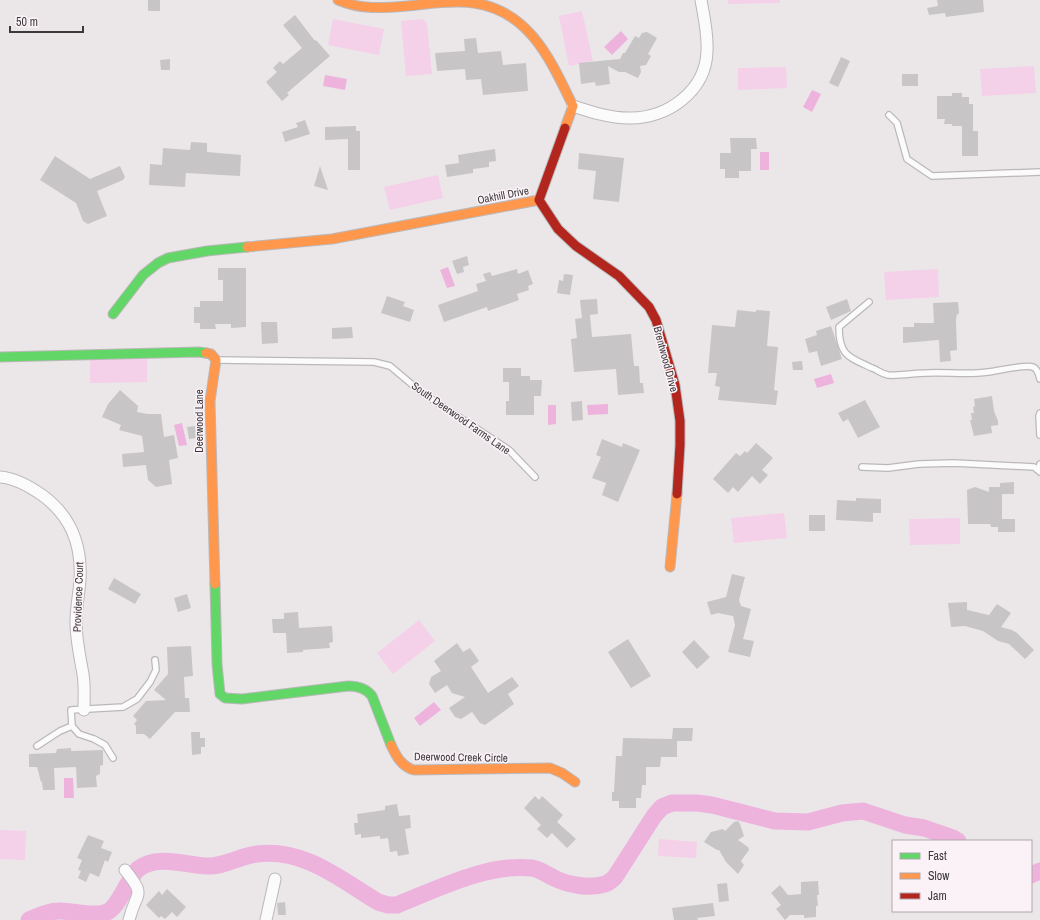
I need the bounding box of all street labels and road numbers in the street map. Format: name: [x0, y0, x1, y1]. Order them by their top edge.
street label: Oakhill Drive: [476, 183, 530, 207]
street label: Brentwood Drive: [651, 325, 681, 393]
street label: South Deerwood Farms Lane: [409, 379, 513, 457]
street label: Deerwood Lane: [192, 389, 206, 453]
street label: Providence Court: [70, 561, 86, 632]
street label: Deerwood Creek Circle: [414, 749, 508, 765]

